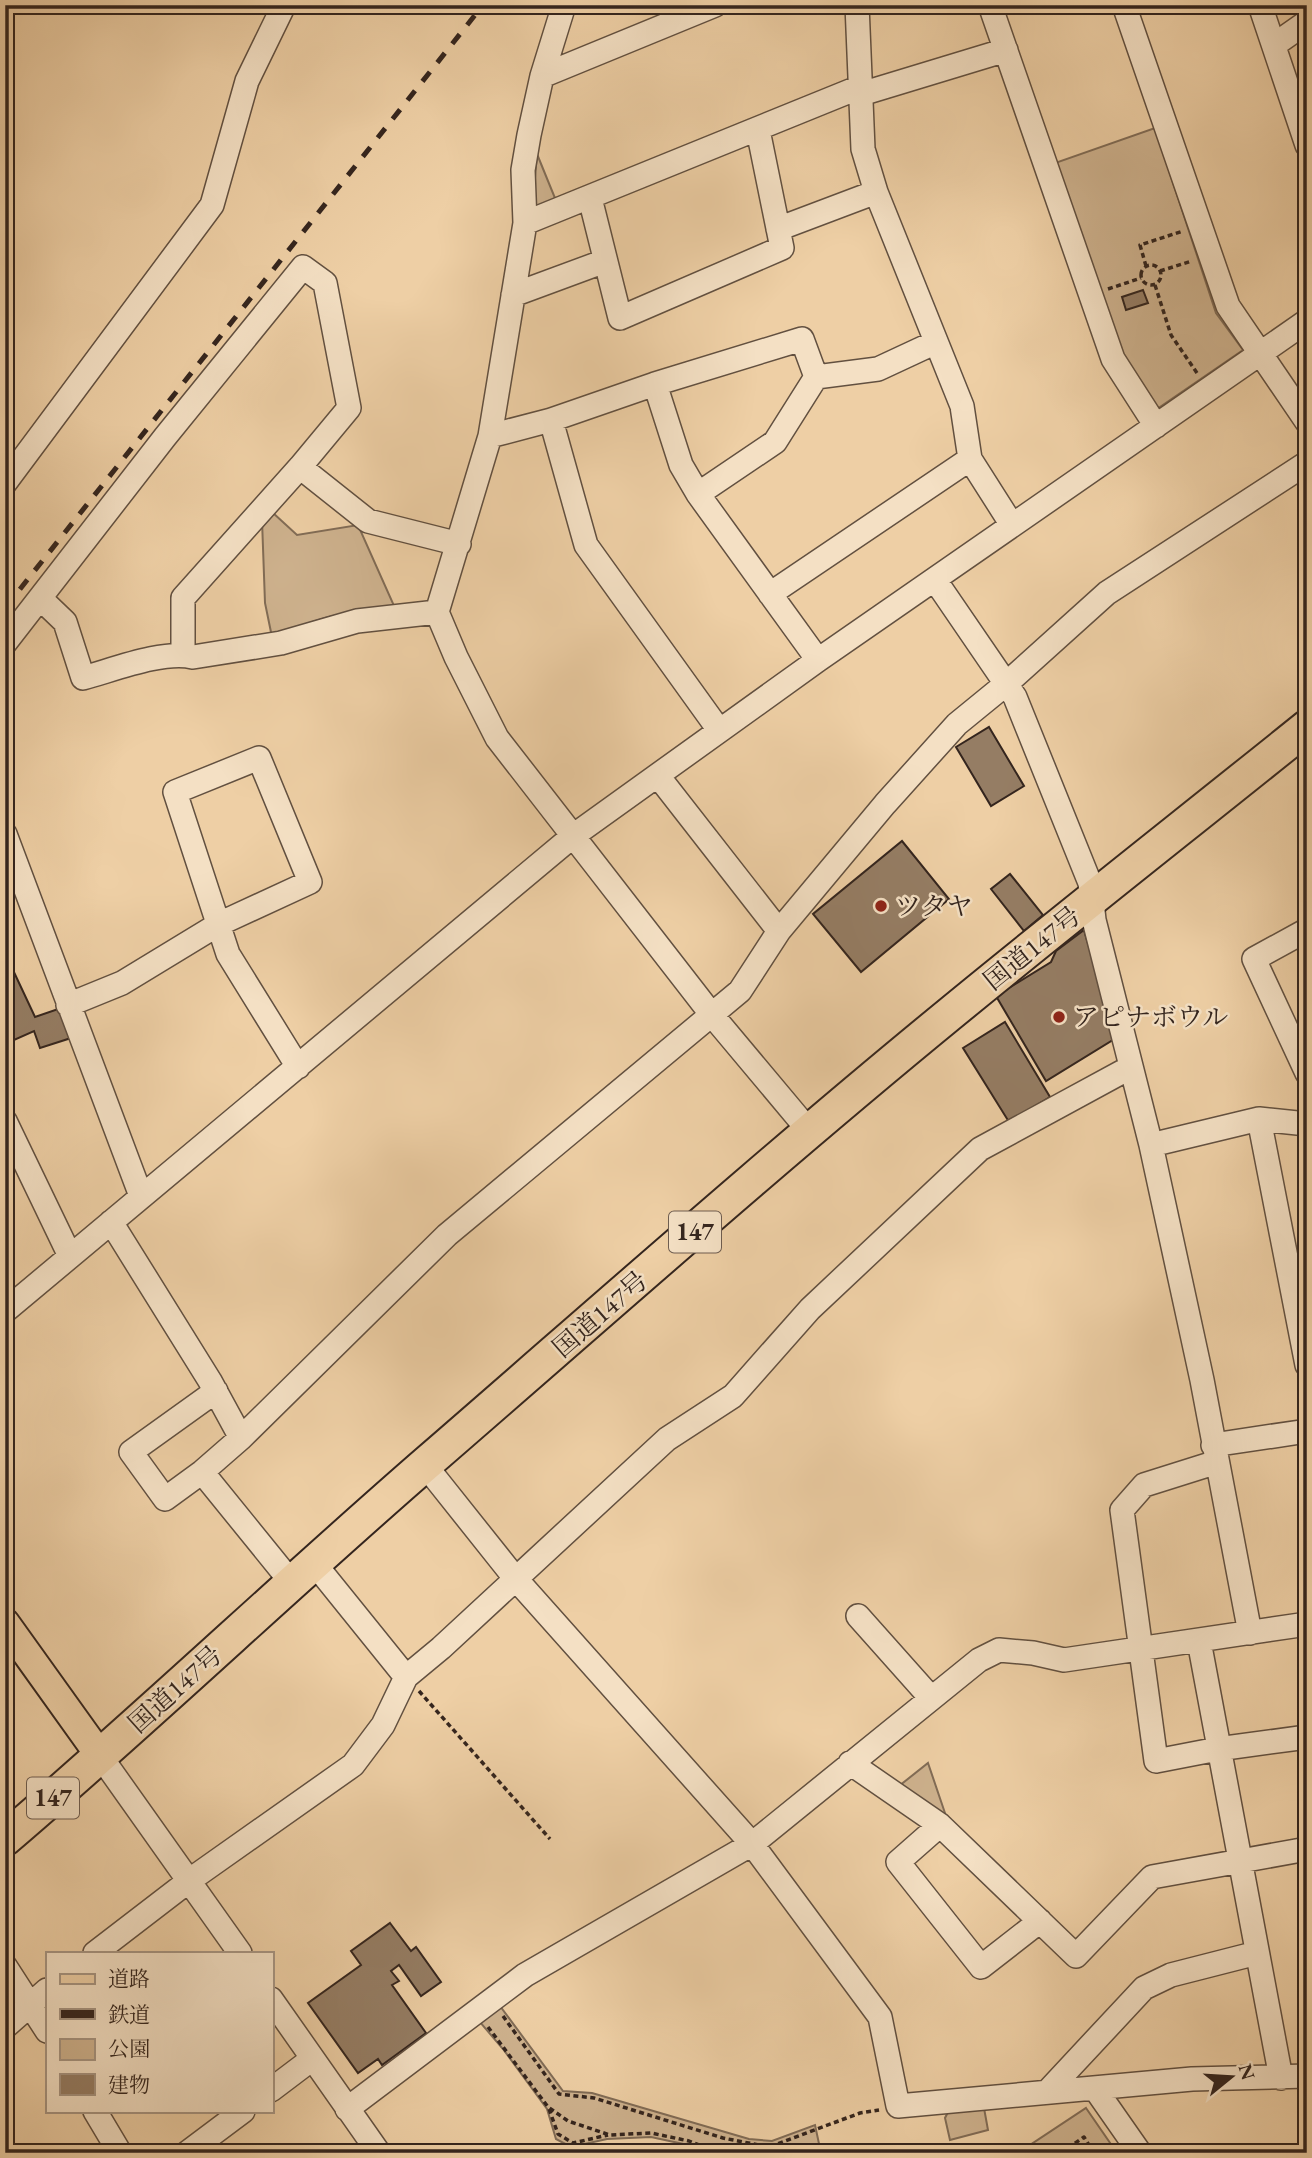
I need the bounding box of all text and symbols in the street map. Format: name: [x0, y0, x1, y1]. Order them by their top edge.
place label: ツタヤ: [895, 889, 973, 923]
marker: ツタヤ: [873, 898, 889, 914]
street label: 国道147号: [976, 898, 1088, 998]
place label: アピナボウル: [1073, 1000, 1228, 1034]
marker: アピナボウル: [1051, 1009, 1067, 1025]
road number: 147: [669, 1212, 721, 1252]
street label: 国道147号: [545, 1263, 655, 1365]
street label: 国道147号: [121, 1638, 229, 1740]
road number: 147: [27, 1778, 79, 1818]
legend: [46, 1952, 273, 2112]
text: 道路: [108, 1965, 150, 1992]
text: 鉄道: [108, 2001, 150, 2028]
text: 公園: [108, 2035, 150, 2062]
north arrow: [1196, 2042, 1266, 2112]
text: N: [1232, 2061, 1261, 2084]
text: 建物: [108, 2071, 150, 2098]

